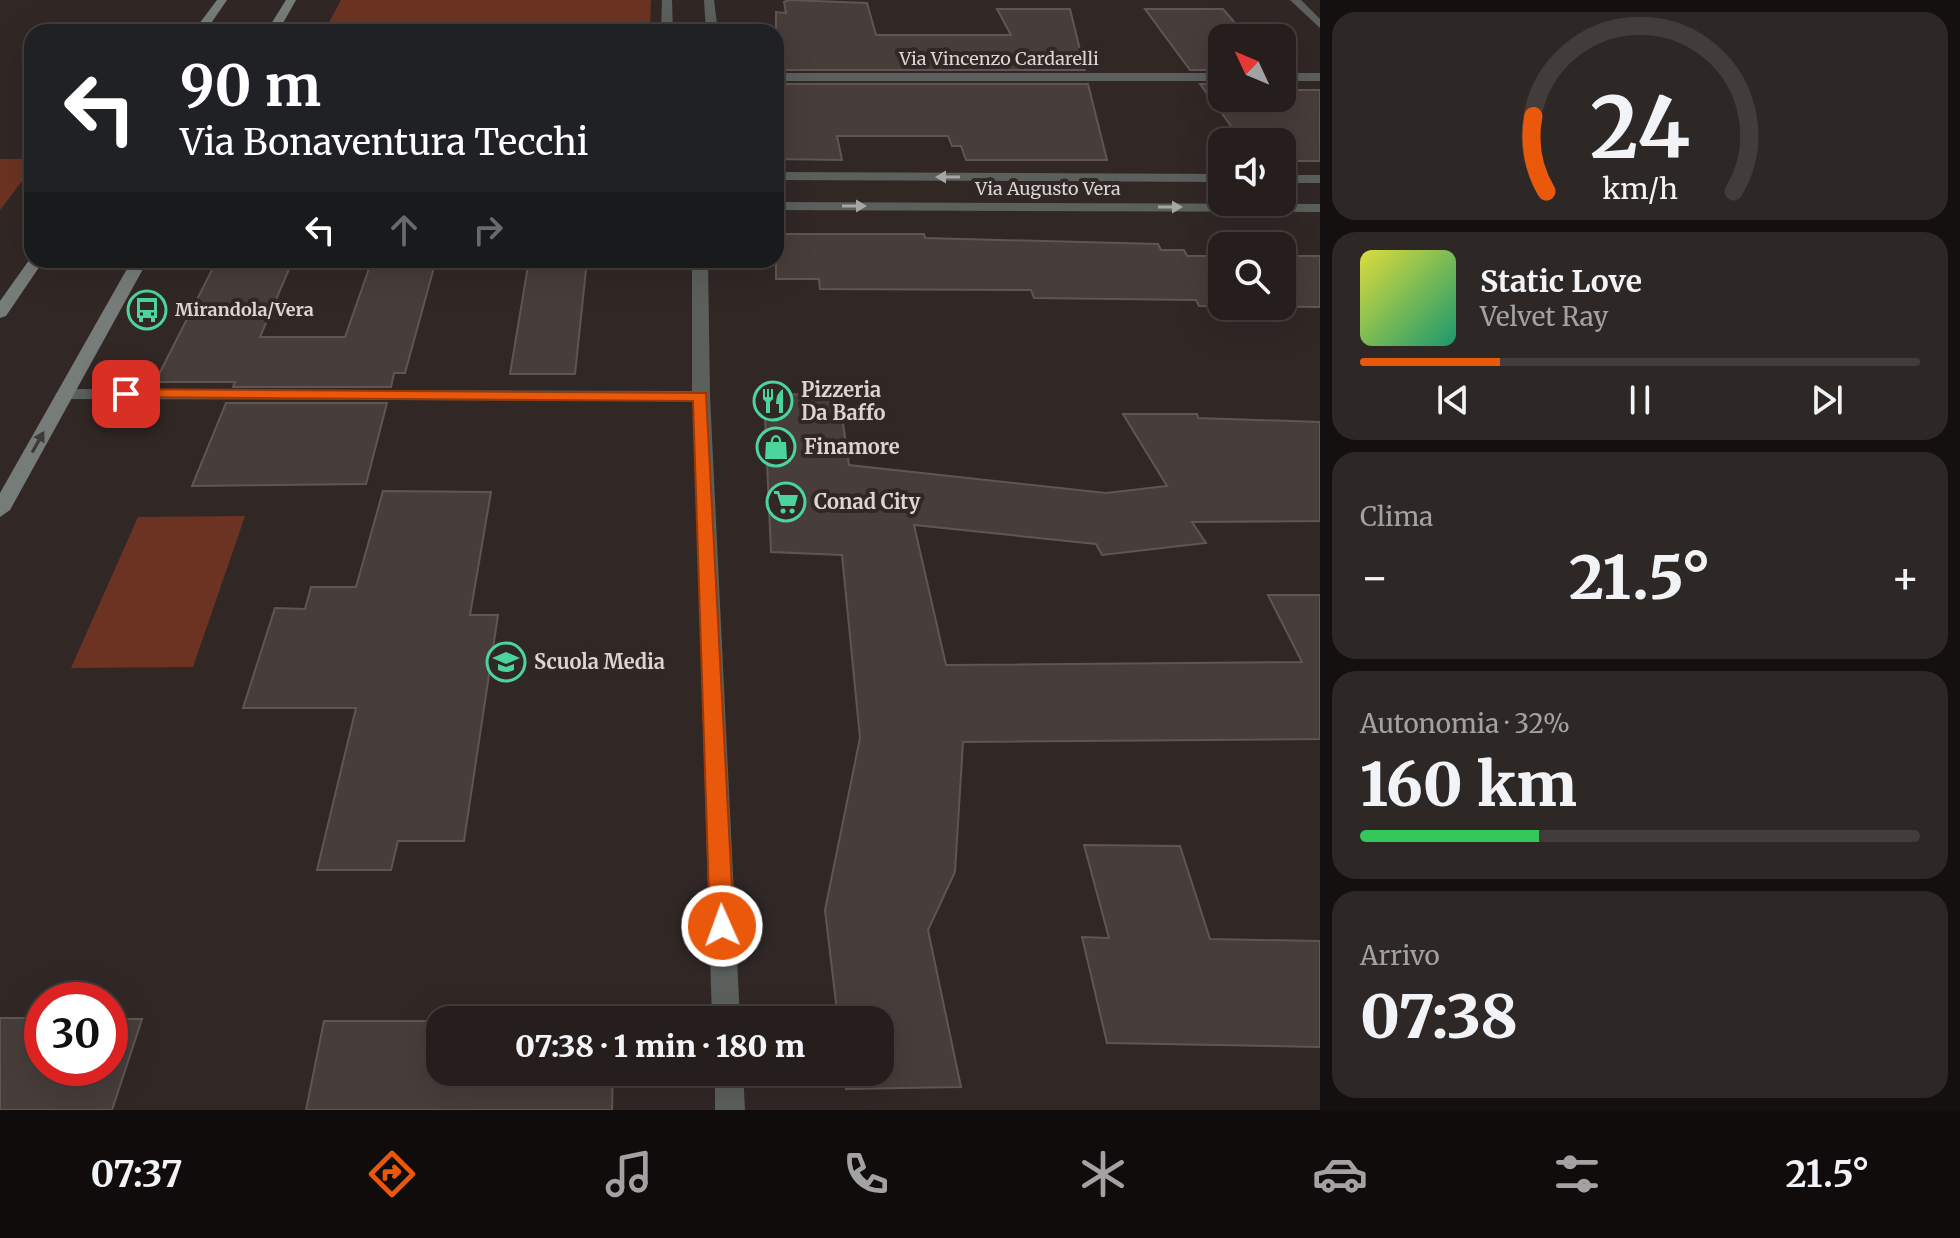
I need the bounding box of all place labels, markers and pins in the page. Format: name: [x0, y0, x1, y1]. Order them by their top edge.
bus stop icon: Mirandola/Vera: [126, 289, 168, 331]
place label: Mirandola/Vera: [175, 298, 314, 321]
pin: [92, 360, 160, 428]
place label: Pizzeria Da Baffo: [801, 377, 885, 425]
restaurant icon: Pizzeria Da Baffo: [752, 380, 794, 422]
shop icon: Finamore: [755, 426, 797, 468]
place label: Finamore: [804, 434, 900, 459]
supermarket icon: Conad City: [765, 481, 807, 523]
place label: Conad City: [814, 489, 920, 514]
school or university icon: Scuola Media: [485, 641, 527, 683]
place label: Scuola Media: [534, 649, 665, 674]

